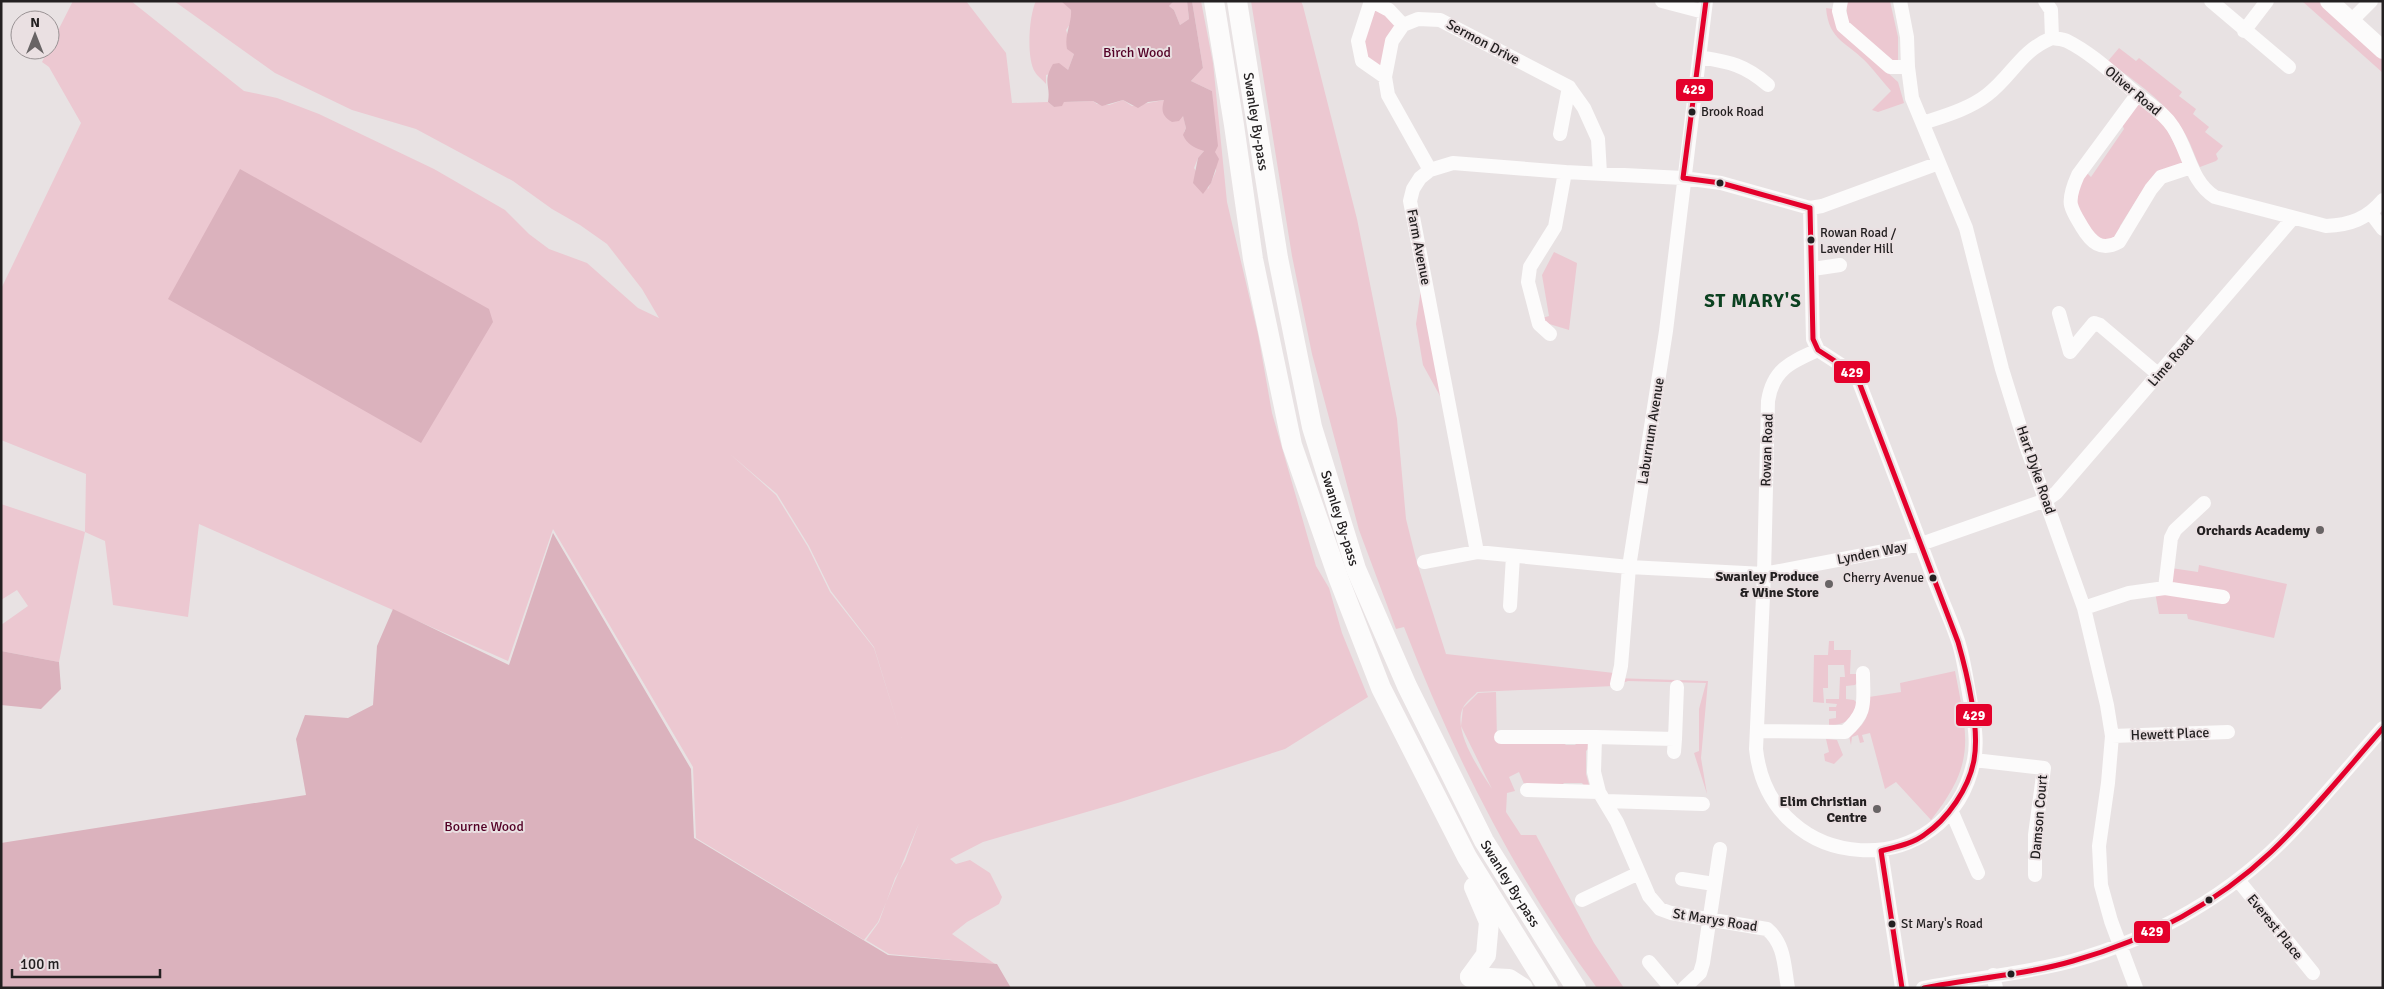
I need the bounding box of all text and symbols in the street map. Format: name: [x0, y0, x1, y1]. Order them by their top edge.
north arrow: [10, 10, 60, 60]
text: N: [30, 14, 40, 31]
street label: Sermon Drive: [1444, 16, 1522, 68]
park label: Birch Wood: [1103, 44, 1171, 61]
street label: Oliver Road: [2101, 63, 2165, 119]
street label: Swanley By-pass: [1240, 71, 1272, 172]
line badge: 429: [1675, 78, 1714, 102]
text: 429: [1683, 81, 1706, 98]
place label: Brook Road: [1701, 104, 1764, 120]
marker: Brook Road: [1687, 107, 1697, 117]
unlabelled marker: [1715, 178, 1725, 188]
street label: Farm Avenue: [1403, 208, 1435, 286]
place label: Rowan Road / Lavender Hill: [1820, 225, 1897, 257]
marker: Rowan Road / Lavender Hill: [1806, 235, 1816, 245]
district label: ST MARY'S: [1704, 289, 1802, 313]
street label: Lime Road: [2144, 332, 2198, 390]
line badge: 429: [1833, 360, 1871, 384]
text: 429: [1841, 364, 1864, 381]
street label: Laburnum Avenue: [1634, 376, 1668, 486]
street label: Rowan Road: [1757, 413, 1777, 487]
street label: Hart Dyke Road: [2013, 424, 2059, 516]
street label: Swanley By-pass: [1317, 468, 1363, 568]
place label: Orchards Academy: [2197, 522, 2310, 539]
marker: Orchards Academy: [2314, 524, 2326, 536]
street label: Lynden Way: [1836, 538, 1909, 568]
place label: Swanley Produce & Wine Store: [1715, 568, 1819, 601]
place label: Cherry Avenue: [1843, 570, 1924, 586]
marker: Cherry Avenue: [1928, 573, 1938, 583]
marker: Swanley Produce & Wine Store: [1823, 578, 1835, 590]
line badge: 429: [1955, 703, 1993, 727]
text: 429: [1963, 707, 1986, 724]
street label: Hewett Place: [2130, 724, 2210, 744]
street label: Damson Court: [2027, 774, 2051, 860]
place label: Elim Christian Centre: [1780, 793, 1867, 826]
marker: Elim Christian Centre: [1871, 803, 1883, 815]
park label: Bourne Wood: [444, 818, 524, 835]
street label: Swanley By-pass: [1477, 837, 1544, 930]
street label: Everest Place: [2243, 891, 2307, 963]
unlabelled marker: [2204, 895, 2214, 905]
street label: St Marys Road: [1672, 905, 1758, 935]
place label: St Mary's Road: [1901, 916, 1983, 932]
marker: St Mary's Road: [1887, 919, 1897, 929]
line badge: 429: [2133, 920, 2171, 944]
text: 429: [2141, 923, 2164, 940]
scale bar: [12, 946, 160, 978]
text: 100 m: [20, 955, 60, 973]
unlabelled marker: [2006, 969, 2016, 979]

